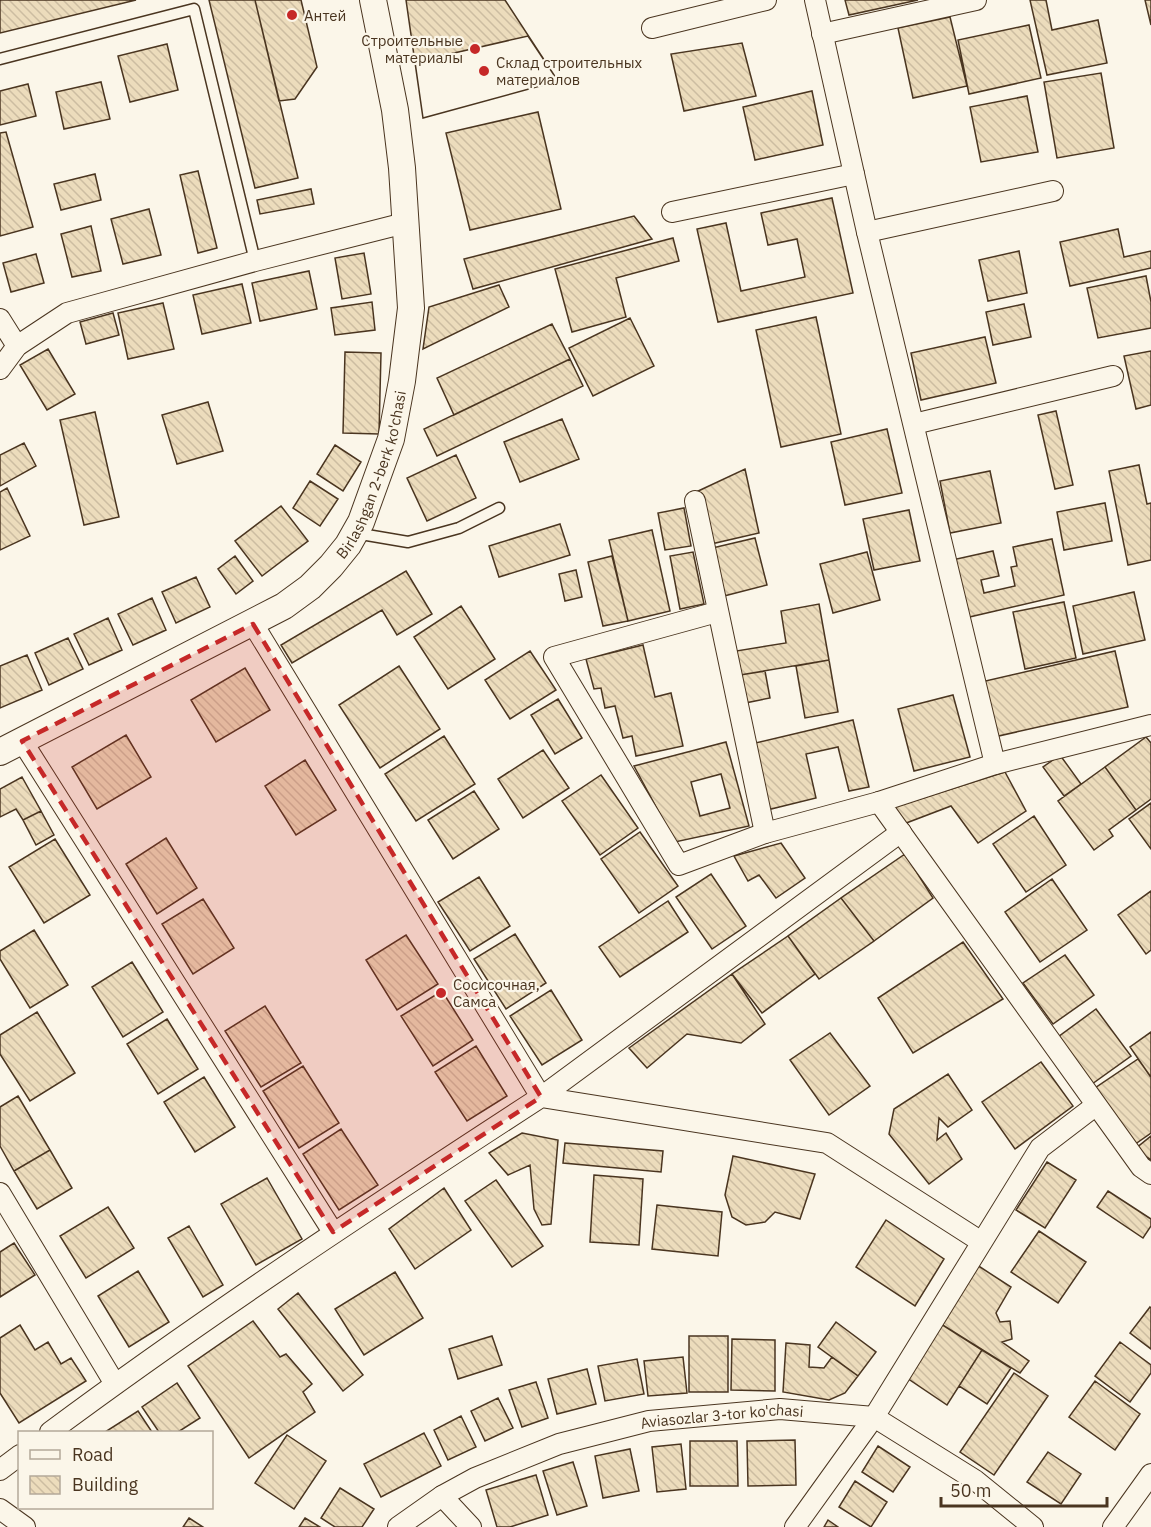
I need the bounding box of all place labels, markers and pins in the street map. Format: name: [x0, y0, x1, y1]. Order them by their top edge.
place label: Антей: [304, 6, 346, 25]
marker: Антей: [285, 8, 299, 22]
place label: Строительные материалы: [361, 31, 463, 67]
marker: Строительные материалы: [468, 42, 482, 56]
place label: Склад строительных материалов: [496, 53, 643, 89]
marker: Склад строительных материалов: [477, 64, 491, 78]
place label: Сосисочная, Самса: [453, 975, 540, 1011]
marker: Сосисочная, Самса: [434, 986, 448, 1000]

